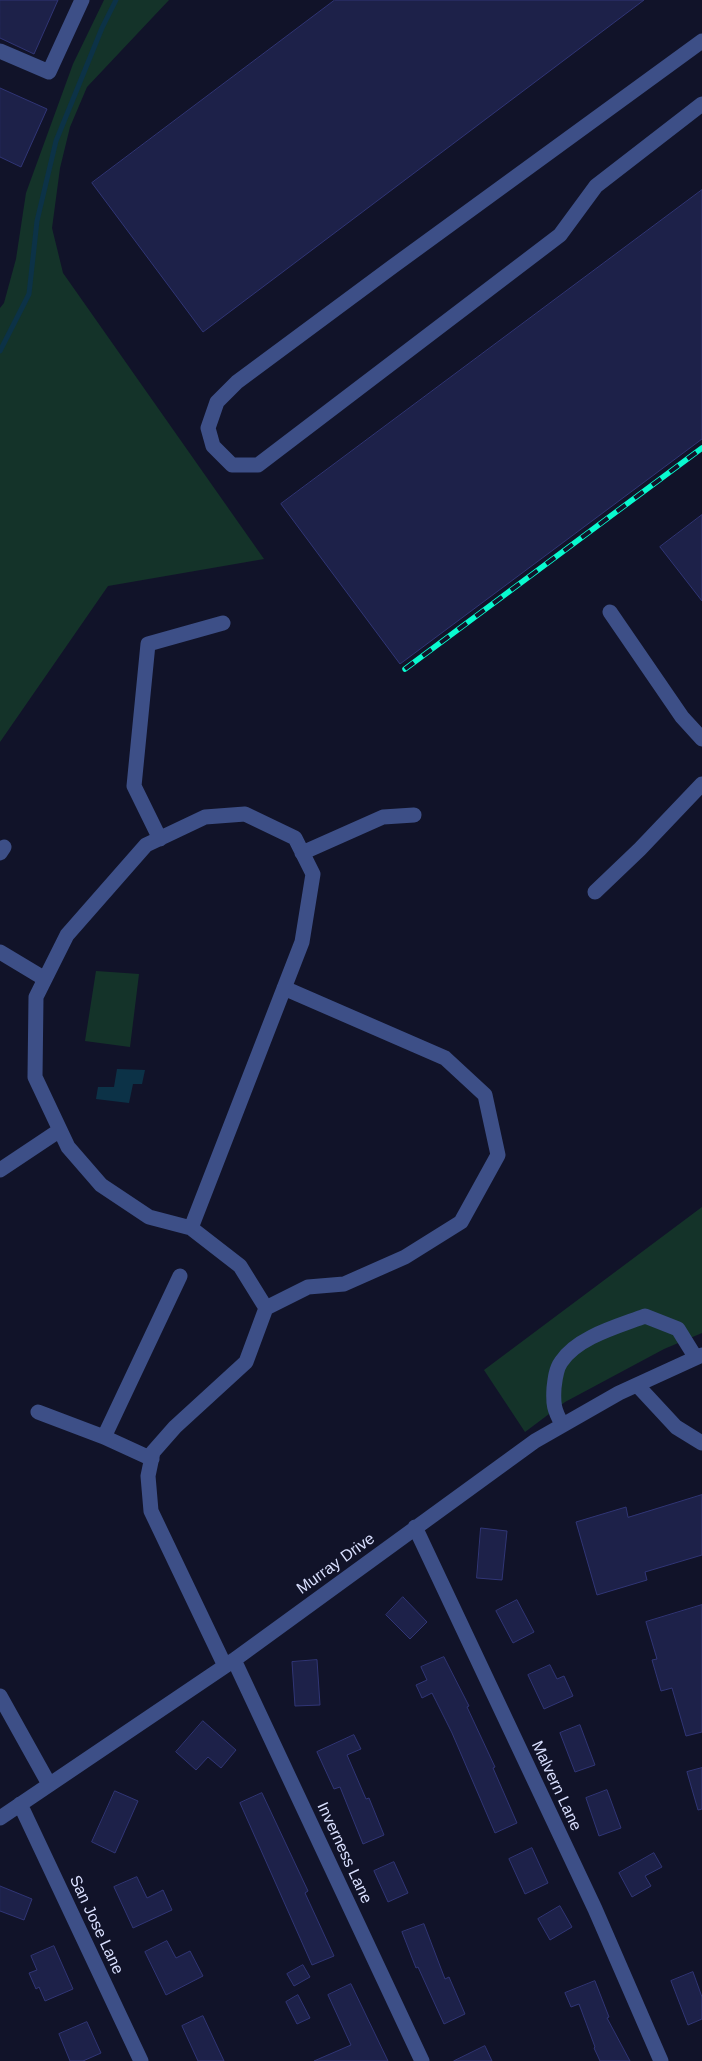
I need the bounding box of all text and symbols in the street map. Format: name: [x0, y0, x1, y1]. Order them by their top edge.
street label: Murray Drive: [293, 1529, 379, 1599]
street label: Malvern Lane: [527, 1738, 585, 1834]
street label: Inverness Lane: [312, 1799, 376, 1907]
street label: San Jose Lane: [65, 1873, 127, 1977]

